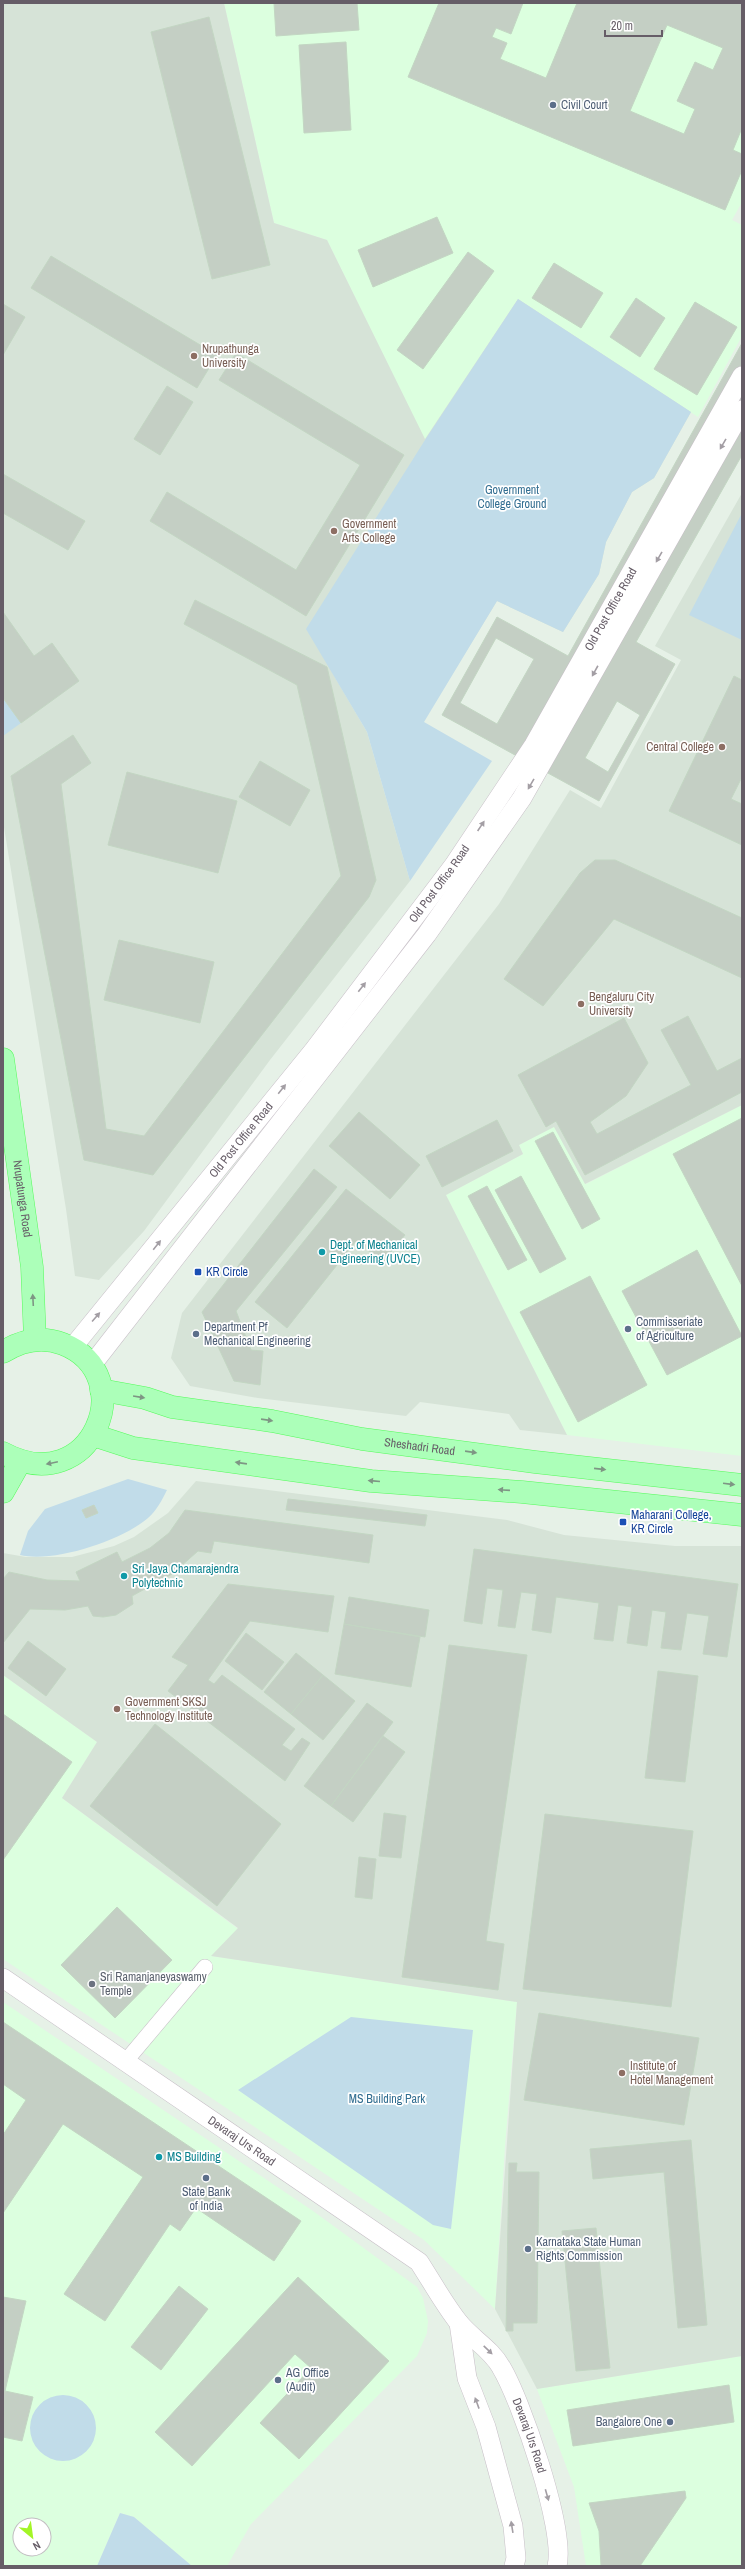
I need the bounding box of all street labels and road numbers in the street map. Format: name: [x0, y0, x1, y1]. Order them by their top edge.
street label: Old Post Office Road: [581, 565, 640, 654]
street label: Old Post Office Road: [405, 842, 473, 926]
street label: Old Post Office Road: [205, 1099, 276, 1181]
street label: Nrupatunga Road: [9, 1159, 36, 1238]
street label: Sheshadri Road: [383, 1434, 456, 1459]
street label: Devaraj Urs Road: [205, 2112, 279, 2170]
street label: Devaraj Urs Road: [509, 2396, 550, 2475]

